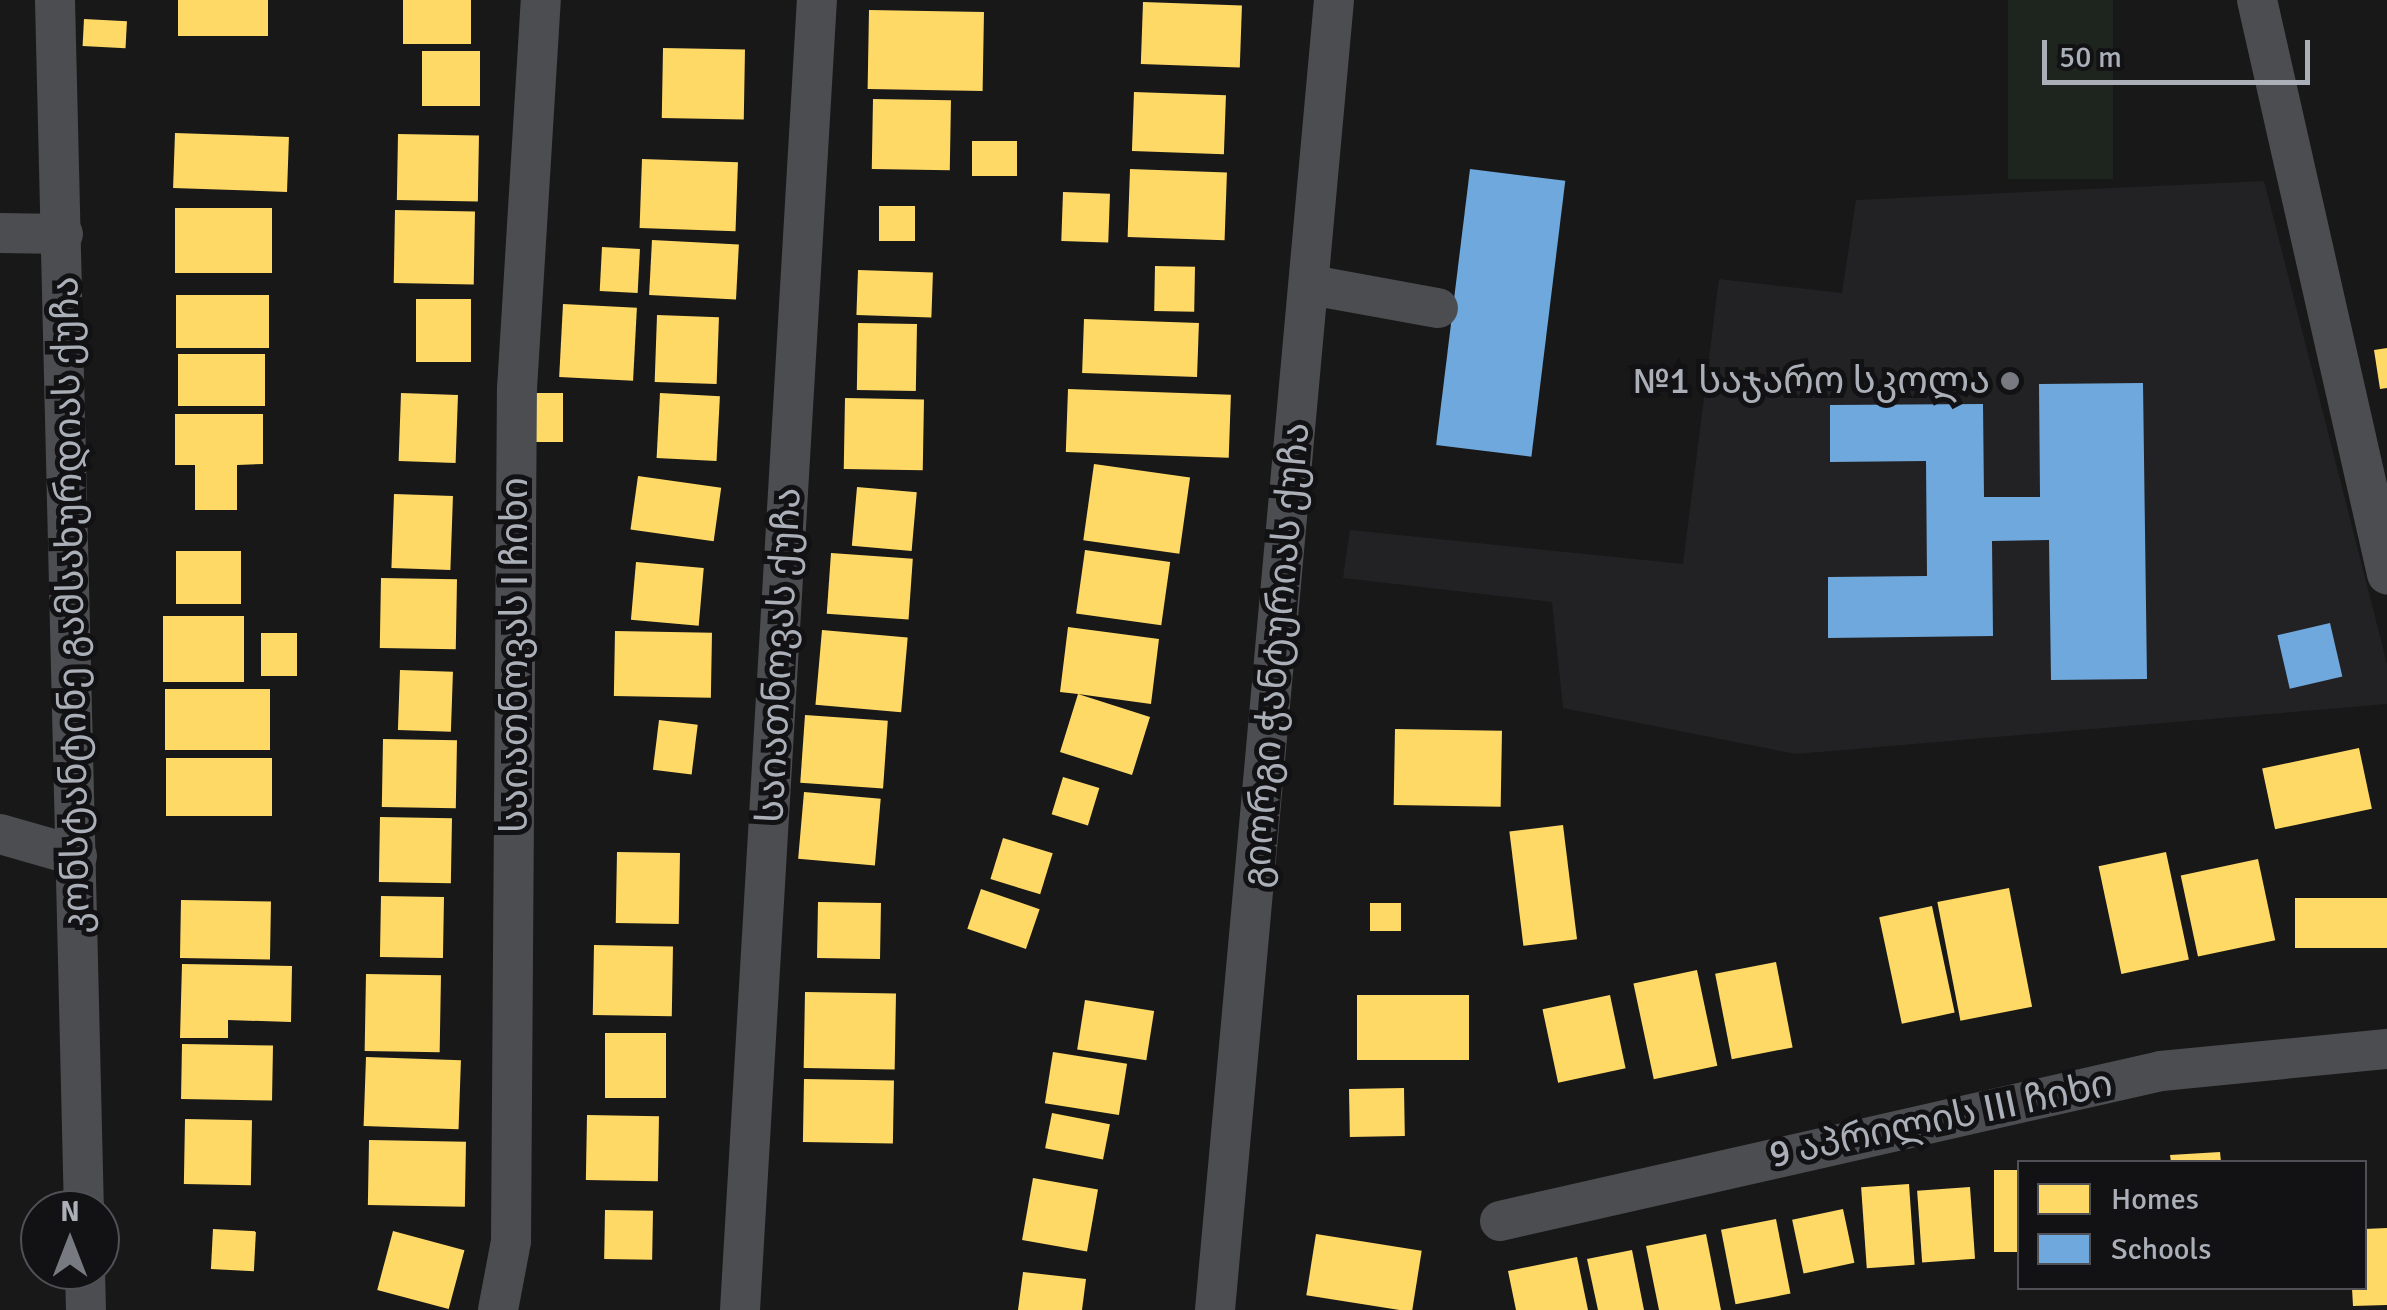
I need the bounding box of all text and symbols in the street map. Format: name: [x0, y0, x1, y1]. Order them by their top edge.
scale bar: [2047, 20, 2314, 82]
text: 50 m: [2059, 39, 2122, 76]
street label: კონსტანტინე გამსახურდიას ქუჩა: [42, 276, 100, 934]
place label: №1 საჯარო სკოლა: [1632, 358, 1990, 404]
marker: №1 საჯარო სკოლა: [1999, 370, 2021, 392]
street label: გიორგი ჭანტურიას ქუჩა: [1233, 420, 1319, 890]
street label: საიათნოვას I ჩიხი: [492, 477, 538, 833]
street label: საიათნოვას ქუჩა: [747, 486, 811, 824]
street label: 9 აპრილის III ჩიხი: [1765, 1060, 2117, 1178]
legend: [2017, 1160, 2367, 1290]
text: Homes: [2111, 1181, 2199, 1218]
north arrow: [20, 1190, 120, 1290]
text: N: [60, 1195, 80, 1229]
text: Schools: [2111, 1231, 2211, 1268]

